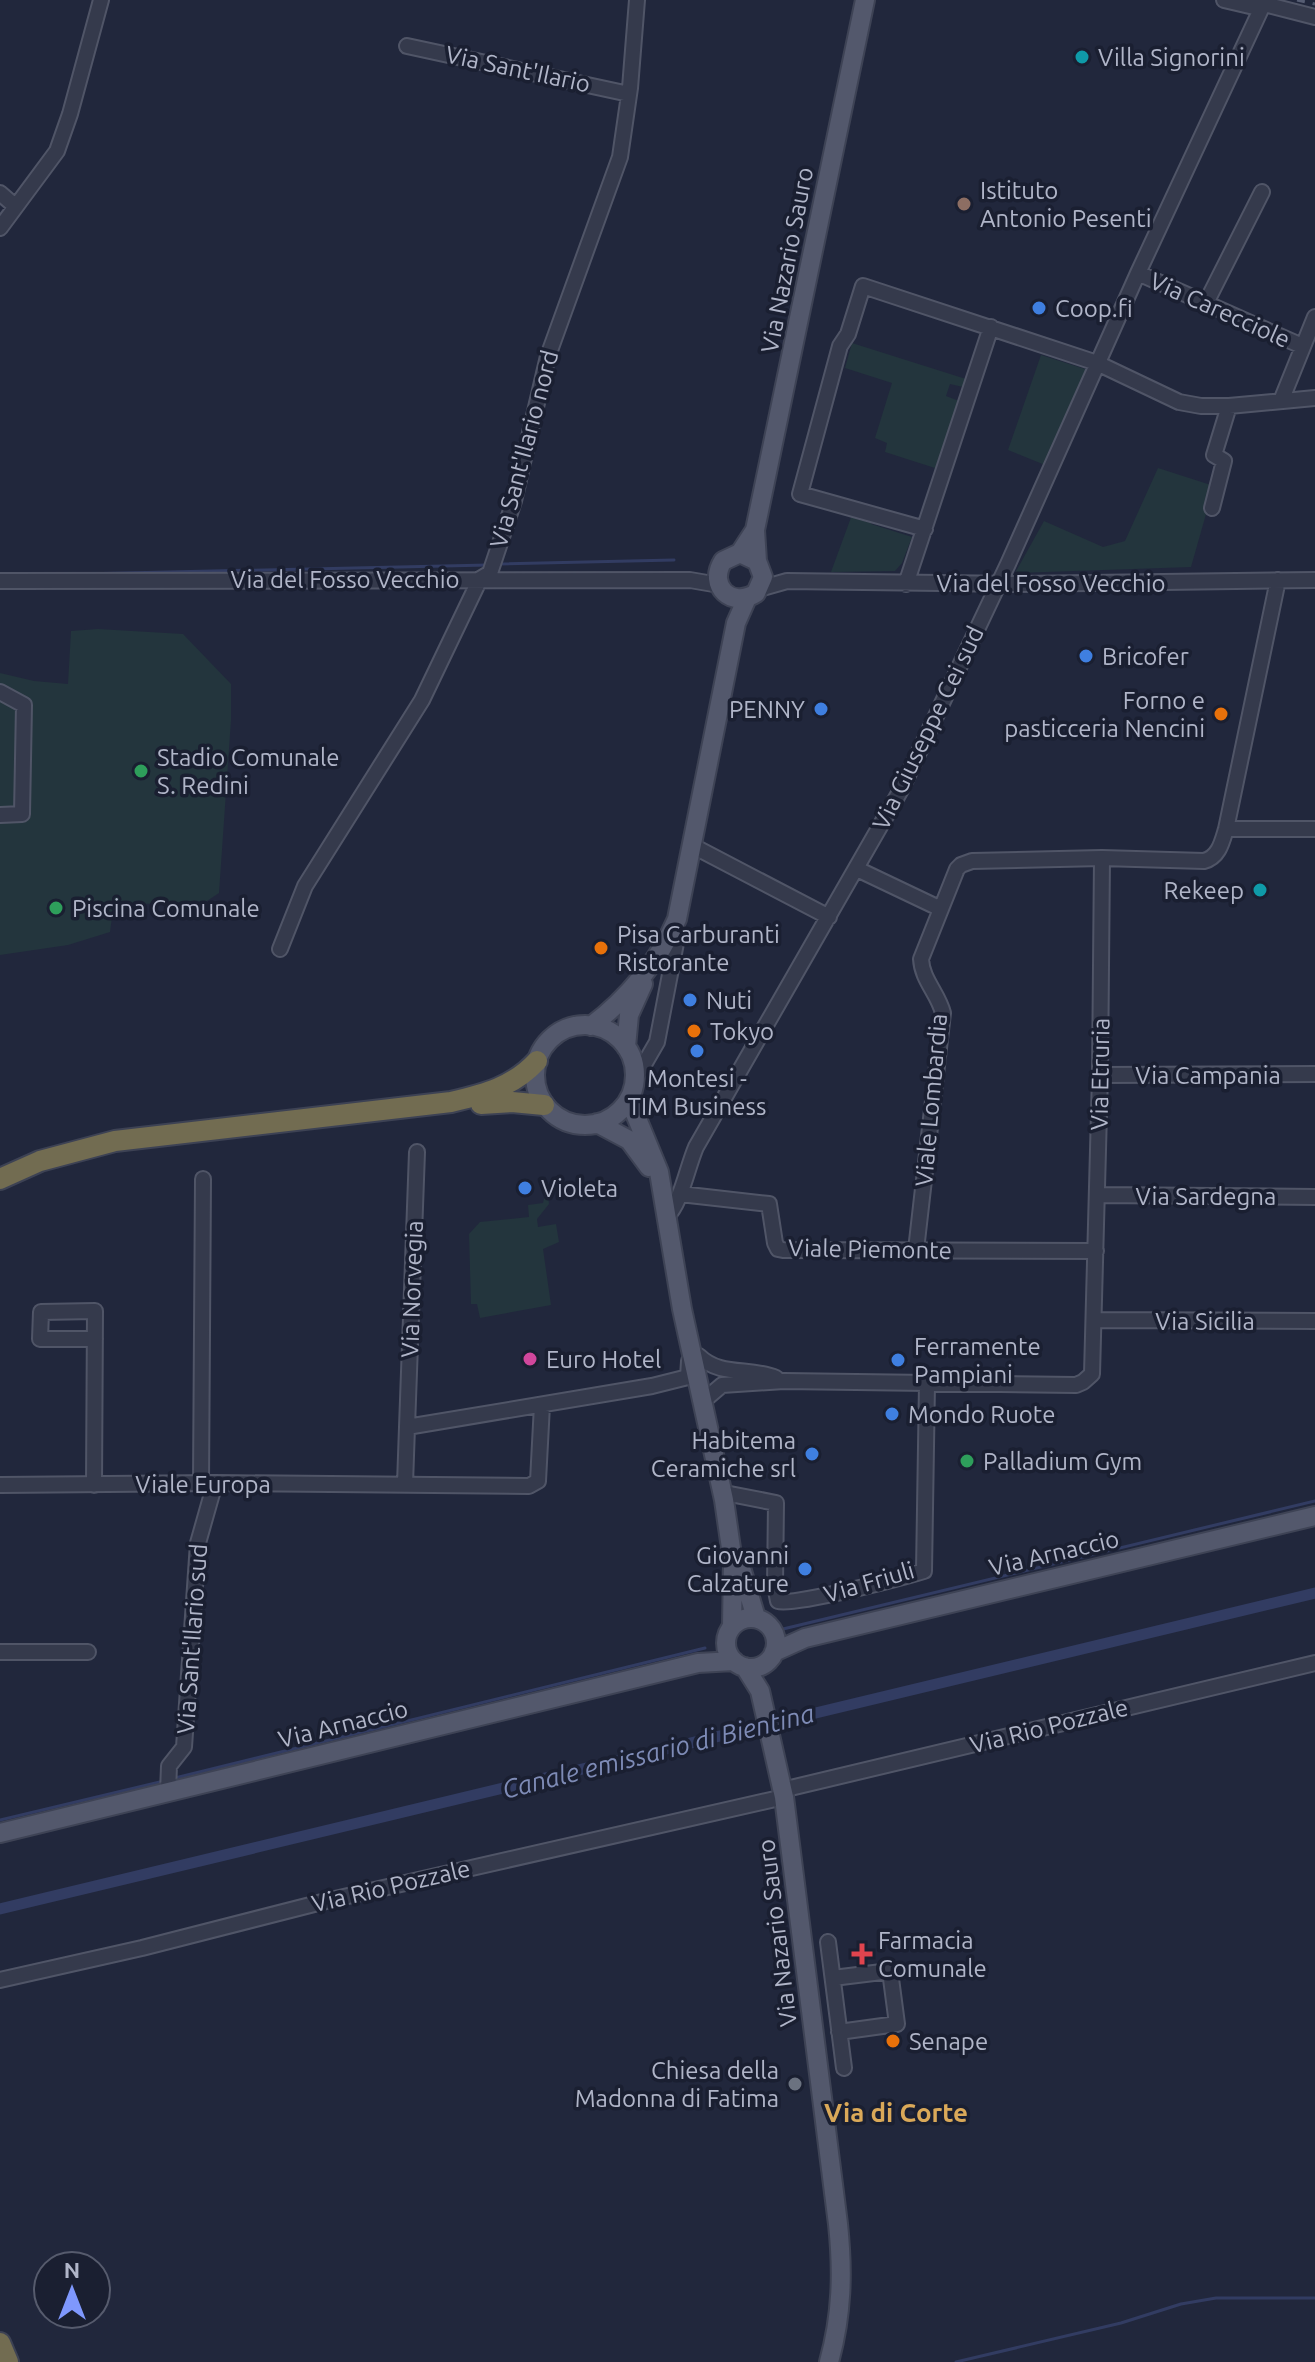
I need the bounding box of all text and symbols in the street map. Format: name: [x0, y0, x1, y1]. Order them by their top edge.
street label: Via Sant'Ilario: [443, 40, 593, 98]
place label: Villa Signorini: [1098, 44, 1245, 71]
marker: Villa Signorini: [1073, 48, 1091, 66]
street label: Via Nazario Sauro: [756, 165, 818, 355]
place label: Istituto Antonio Pesenti: [980, 177, 1152, 232]
marker: Istituto Antonio Pesenti: [955, 195, 973, 213]
street label: Via Carecciole: [1146, 267, 1294, 353]
place label: Coop.fi: [1055, 295, 1133, 322]
marker: Coop.fi: [1030, 299, 1048, 317]
street label: Via Sant'Ilario nord: [485, 347, 563, 551]
street label: Via del Fosso Vecchio: [230, 566, 460, 593]
street label: Via del Fosso Vecchio: [936, 570, 1166, 597]
street label: Via Giuseppe Cei sud: [867, 622, 989, 834]
place label: Bricofer: [1102, 643, 1189, 670]
marker: Bricofer: [1077, 647, 1095, 665]
place label: Forno e pasticceria Nencini: [1004, 687, 1205, 742]
place label: PENNY: [729, 696, 805, 723]
marker: PENNY: [812, 700, 830, 718]
marker: Forno e pasticceria Nencini: [1212, 705, 1230, 723]
place label: Stadio Comunale S. Redini: [157, 744, 339, 799]
marker: Stadio Comunale S. Redini: [132, 762, 150, 780]
place label: Rekeep: [1164, 877, 1244, 904]
marker: Rekeep: [1251, 881, 1269, 899]
place label: Piscina Comunale: [72, 895, 260, 922]
marker: Piscina Comunale: [47, 899, 65, 917]
place label: Pisa Carburanti Ristorante: [617, 921, 780, 976]
marker: Pisa Carburanti Ristorante: [592, 939, 610, 957]
place label: Nuti: [706, 987, 752, 1014]
marker: Nuti: [681, 991, 699, 1009]
street label: Viale Lombardia: [910, 1012, 952, 1188]
street label: Via Etruria: [1086, 1017, 1114, 1131]
place label: Tokyo: [710, 1018, 774, 1045]
marker: Tokyo: [685, 1022, 703, 1040]
marker: Montesi - TIM Business: [688, 1042, 706, 1060]
street label: Via Campania: [1135, 1062, 1281, 1089]
place label: Montesi - TIM Business: [628, 1065, 766, 1120]
place label: Violeta: [541, 1175, 618, 1202]
marker: Violeta: [516, 1179, 534, 1197]
street label: Via Sardegna: [1136, 1183, 1276, 1210]
street label: Via Norvegia: [396, 1220, 428, 1358]
street label: Viale Piemonte: [788, 1234, 952, 1264]
street label: Via Sicilia: [1155, 1308, 1255, 1335]
place label: Ferramente Pampiani: [914, 1333, 1041, 1388]
place label: Euro Hotel: [546, 1346, 661, 1373]
marker: Euro Hotel: [521, 1350, 539, 1368]
marker: Ferramente Pampiani: [889, 1351, 907, 1369]
place label: Mondo Ruote: [908, 1401, 1056, 1428]
marker: Mondo Ruote: [883, 1405, 901, 1423]
place label: Habitema Ceramiche srl: [651, 1427, 796, 1482]
marker: Habitema Ceramiche srl: [803, 1445, 821, 1463]
place label: Palladium Gym: [983, 1448, 1142, 1475]
marker: Palladium Gym: [958, 1452, 976, 1470]
street label: Viale Europa: [135, 1471, 271, 1498]
street label: Via Arnaccio: [986, 1525, 1122, 1581]
place label: Giovanni Calzature: [687, 1542, 789, 1597]
street label: Via Sant'Ilario sud: [172, 1543, 212, 1735]
street label: Via Friuli: [821, 1556, 917, 1608]
marker: Giovanni Calzature: [796, 1560, 814, 1578]
street label: Via Rio Pozzale: [967, 1693, 1131, 1759]
street label: Via Arnaccio: [275, 1695, 411, 1753]
water label: Canale emissario di Bientina: [499, 1698, 817, 1804]
street label: Via Nazario Sauro: [752, 1838, 802, 2028]
street label: Via Rio Pozzale: [309, 1855, 473, 1917]
place label: Farmacia Comunale: [878, 1927, 987, 1982]
marker: Farmacia Comunale: [853, 1945, 871, 1963]
place label: Senape: [909, 2028, 988, 2055]
marker: Senape: [884, 2032, 902, 2050]
place label: Chiesa della Madonna di Fatima: [575, 2057, 779, 2112]
marker: Chiesa della Madonna di Fatima: [786, 2075, 804, 2093]
district label: Via di Corte: [824, 2098, 968, 2127]
north arrow: [32, 2250, 112, 2330]
text: N: [64, 2257, 80, 2282]

